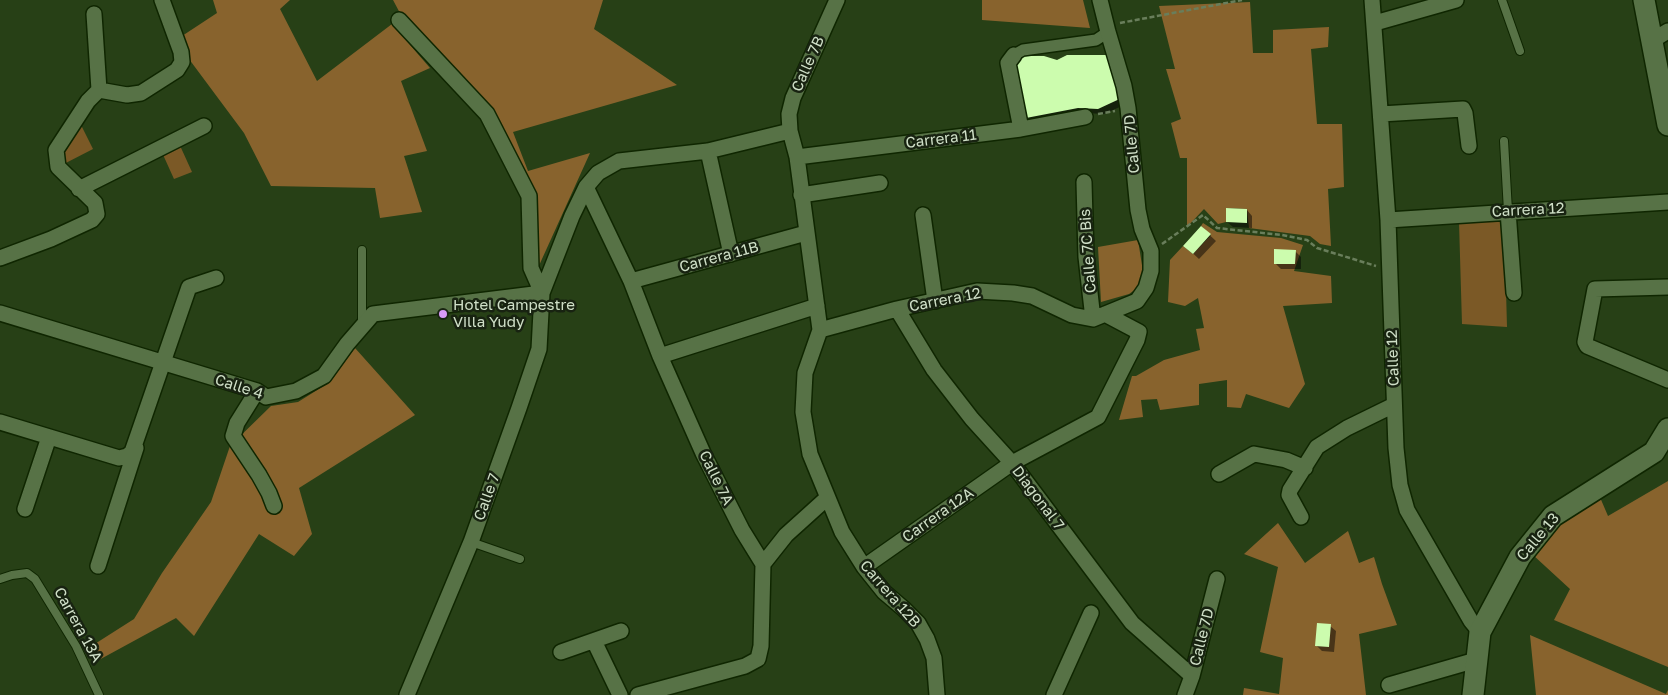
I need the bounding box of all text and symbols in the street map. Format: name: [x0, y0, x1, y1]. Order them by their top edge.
street label: Calle 7B: [788, 34, 828, 94]
street label: Calle 7D: [1120, 114, 1144, 174]
street label: Carrera 11: [904, 126, 978, 152]
street label: Carrera 12: [1491, 199, 1565, 221]
street label: Calle 7C Bis: [1076, 208, 1100, 294]
street label: Carrera 11B: [677, 238, 761, 276]
street label: Carrera 12: [908, 284, 982, 316]
place label: Hotel Campestre Villa Yudy: [453, 296, 575, 331]
marker: Hotel Campestre Villa Yudy: [437, 308, 449, 320]
street label: Calle 12: [1383, 329, 1403, 387]
street label: Calle 4: [213, 371, 265, 403]
street label: Calle 7A: [695, 448, 737, 508]
street label: Diagonal 7: [1008, 462, 1068, 534]
street label: Calle 7: [470, 471, 504, 523]
street label: Carrera 12A: [899, 484, 977, 546]
street label: Calle 13: [1513, 510, 1563, 564]
street label: Carrera 12B: [856, 557, 924, 631]
street label: Carrera 13A: [50, 584, 106, 666]
street label: Calle 7D: [1186, 606, 1218, 668]

